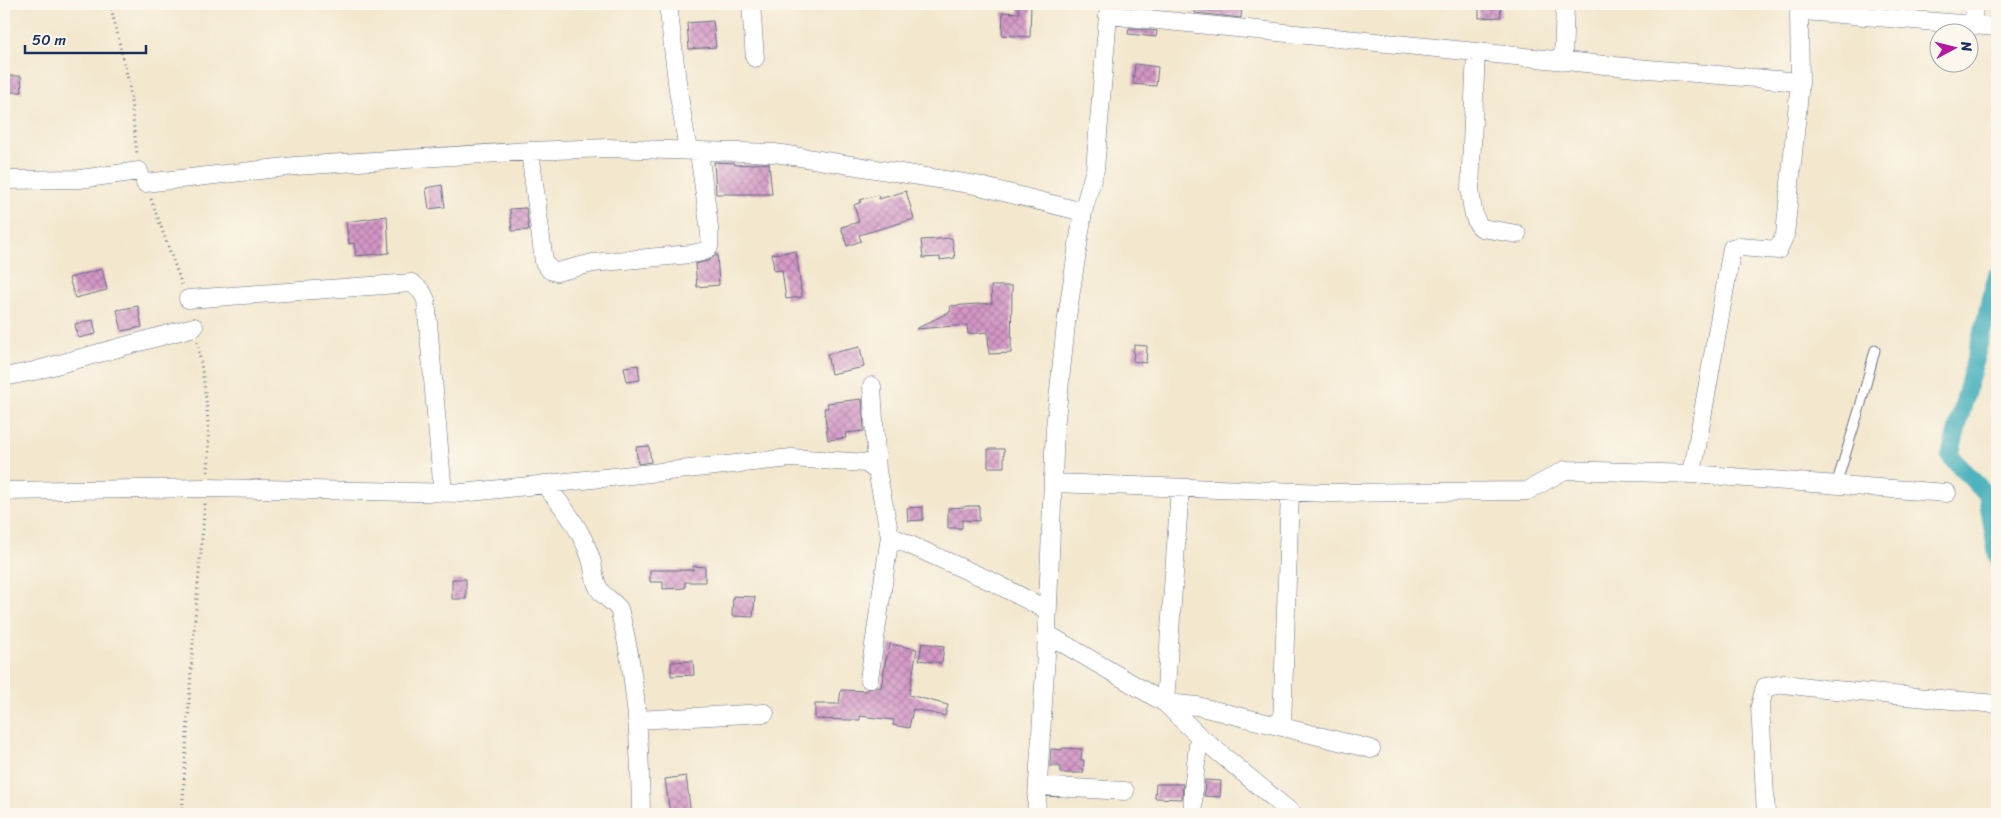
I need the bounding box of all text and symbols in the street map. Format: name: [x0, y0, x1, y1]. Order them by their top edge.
scale bar: [25, 22, 146, 54]
north arrow: [1928, 22, 1978, 72]
text: 50 m: [32, 27, 67, 53]
text: N: [1953, 39, 1979, 53]

